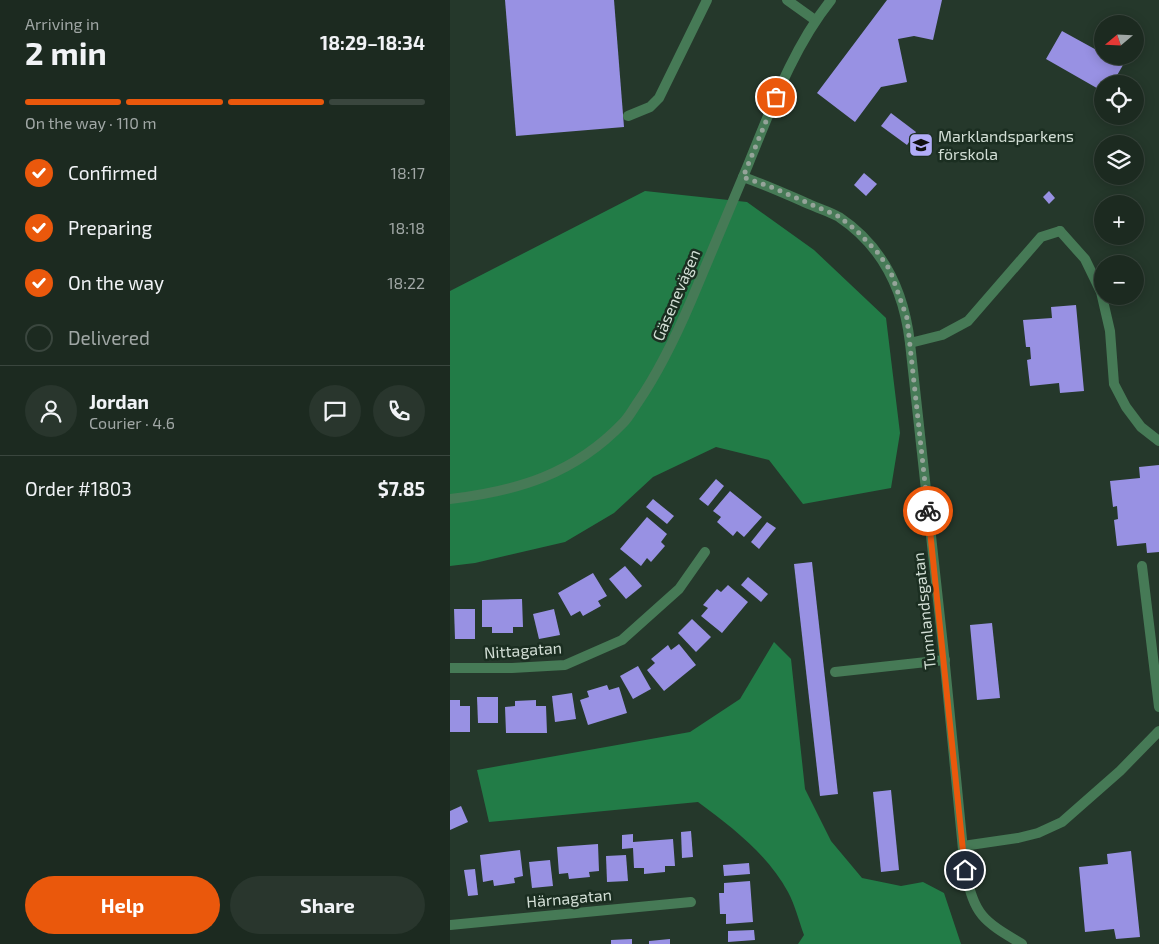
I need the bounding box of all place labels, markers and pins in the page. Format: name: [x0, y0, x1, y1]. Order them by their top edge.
pin: [755, 76, 797, 118]
place label: Marklandsparkens förskola: [938, 126, 1074, 163]
school or university icon: Marklandsparkens förskola: [908, 132, 934, 158]
pin: [944, 849, 986, 891]

